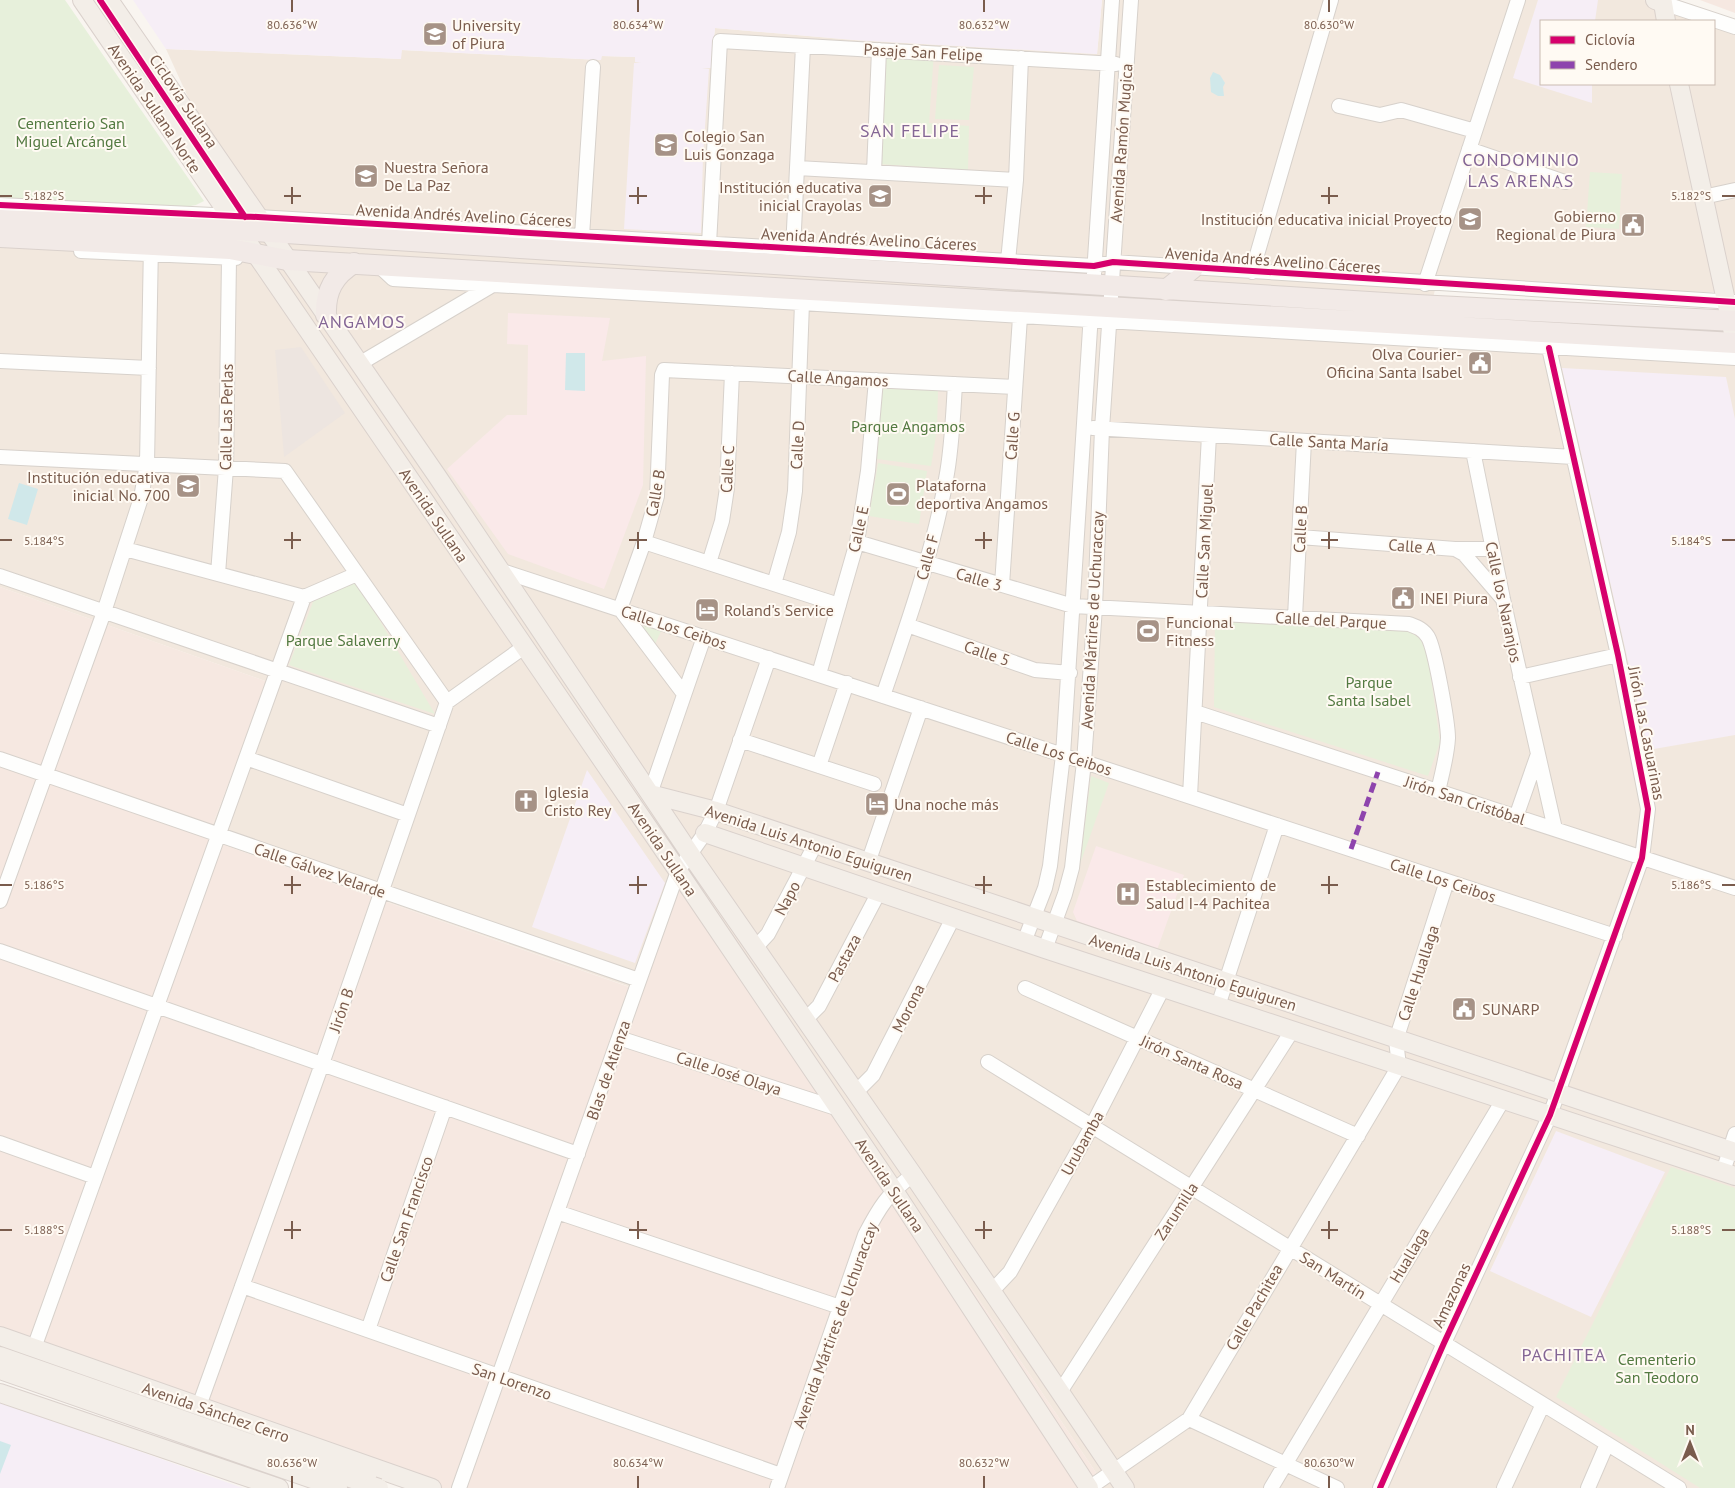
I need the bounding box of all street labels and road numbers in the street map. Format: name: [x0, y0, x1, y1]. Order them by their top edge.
street label: Avenida Sullana Norte: [104, 39, 206, 177]
street label: Pasaje San Felipe: [863, 39, 983, 65]
street label: Ciclovía Sullana: [145, 50, 223, 152]
street label: Avenida Ramón Mugica: [1105, 63, 1137, 223]
street label: Avenida Andrés Avelino Cáceres: [356, 199, 573, 231]
street label: Avenida Andrés Avelino Cáceres: [761, 223, 978, 255]
street label: Avenida Andrés Avelino Cáceres: [1165, 242, 1382, 278]
street label: Calle Las Perlas: [215, 363, 237, 471]
street label: Calle Angamos: [787, 365, 889, 391]
street label: Calle G: [1000, 411, 1024, 461]
street label: Calle D: [786, 420, 808, 470]
street label: Calle Santa María: [1269, 429, 1389, 455]
street label: Calle C: [716, 445, 738, 493]
street label: Avenida Sullana: [395, 464, 473, 566]
street label: Calle B: [641, 468, 669, 518]
street label: Calle San Miguel: [1191, 483, 1217, 599]
street label: Calle E: [843, 504, 873, 554]
street label: Calle B: [1289, 505, 1311, 553]
street label: Avenida Mártires de Uchuraccay: [1076, 510, 1108, 729]
street label: Calle F: [911, 532, 943, 582]
street label: Calle A: [1388, 534, 1437, 558]
street label: Calle los Naranjos: [1481, 540, 1527, 665]
street label: Calle 3: [954, 563, 1004, 595]
street label: Calle Los Ceibos: [618, 600, 730, 654]
street label: Calle del Parque: [1275, 607, 1387, 633]
street label: Calle 5: [961, 636, 1013, 670]
street label: Jirón Las Casuarinas: [1624, 663, 1670, 802]
street label: Calle Los Ceibos: [1003, 726, 1115, 780]
street label: Jirón San Cristóbal: [1401, 771, 1528, 829]
street label: Avenida Sullana: [624, 798, 702, 900]
street label: Avenida Luis Antonio Eguiguren: [703, 800, 915, 886]
street label: Calle Gálvez Velarde: [252, 838, 388, 902]
street label: Calle Los Ceibos: [1387, 853, 1499, 907]
street label: Napo: [770, 877, 804, 919]
street label: Calle Huallaga: [1393, 923, 1443, 1023]
street label: Avenida Luis Antonio Eguiguren: [1087, 929, 1299, 1015]
street label: Pastaza: [823, 931, 865, 985]
street label: Morona: [887, 980, 929, 1036]
street label: Jirón B: [324, 985, 358, 1036]
street label: Blas de Atienza: [582, 1017, 634, 1123]
street label: Jirón Santa Rosa: [1136, 1030, 1247, 1094]
street label: Calle José Olaya: [674, 1047, 784, 1099]
street label: Urubamba: [1056, 1107, 1108, 1179]
street label: Avenida Sullana: [851, 1134, 929, 1236]
street label: Calle San Francisco: [375, 1153, 437, 1285]
street label: Zarumilla: [1150, 1178, 1202, 1244]
street label: Avenida Mártires de Uchuraccay: [788, 1219, 882, 1431]
street label: Huallaga: [1385, 1224, 1433, 1286]
street label: San Martín: [1296, 1247, 1370, 1303]
street label: Amazonas: [1427, 1259, 1475, 1331]
street label: Calle Pachitea: [1221, 1260, 1287, 1354]
street label: San Lorenzo: [469, 1358, 555, 1404]
street label: Avenida Sánchez Cerro: [140, 1377, 292, 1447]

